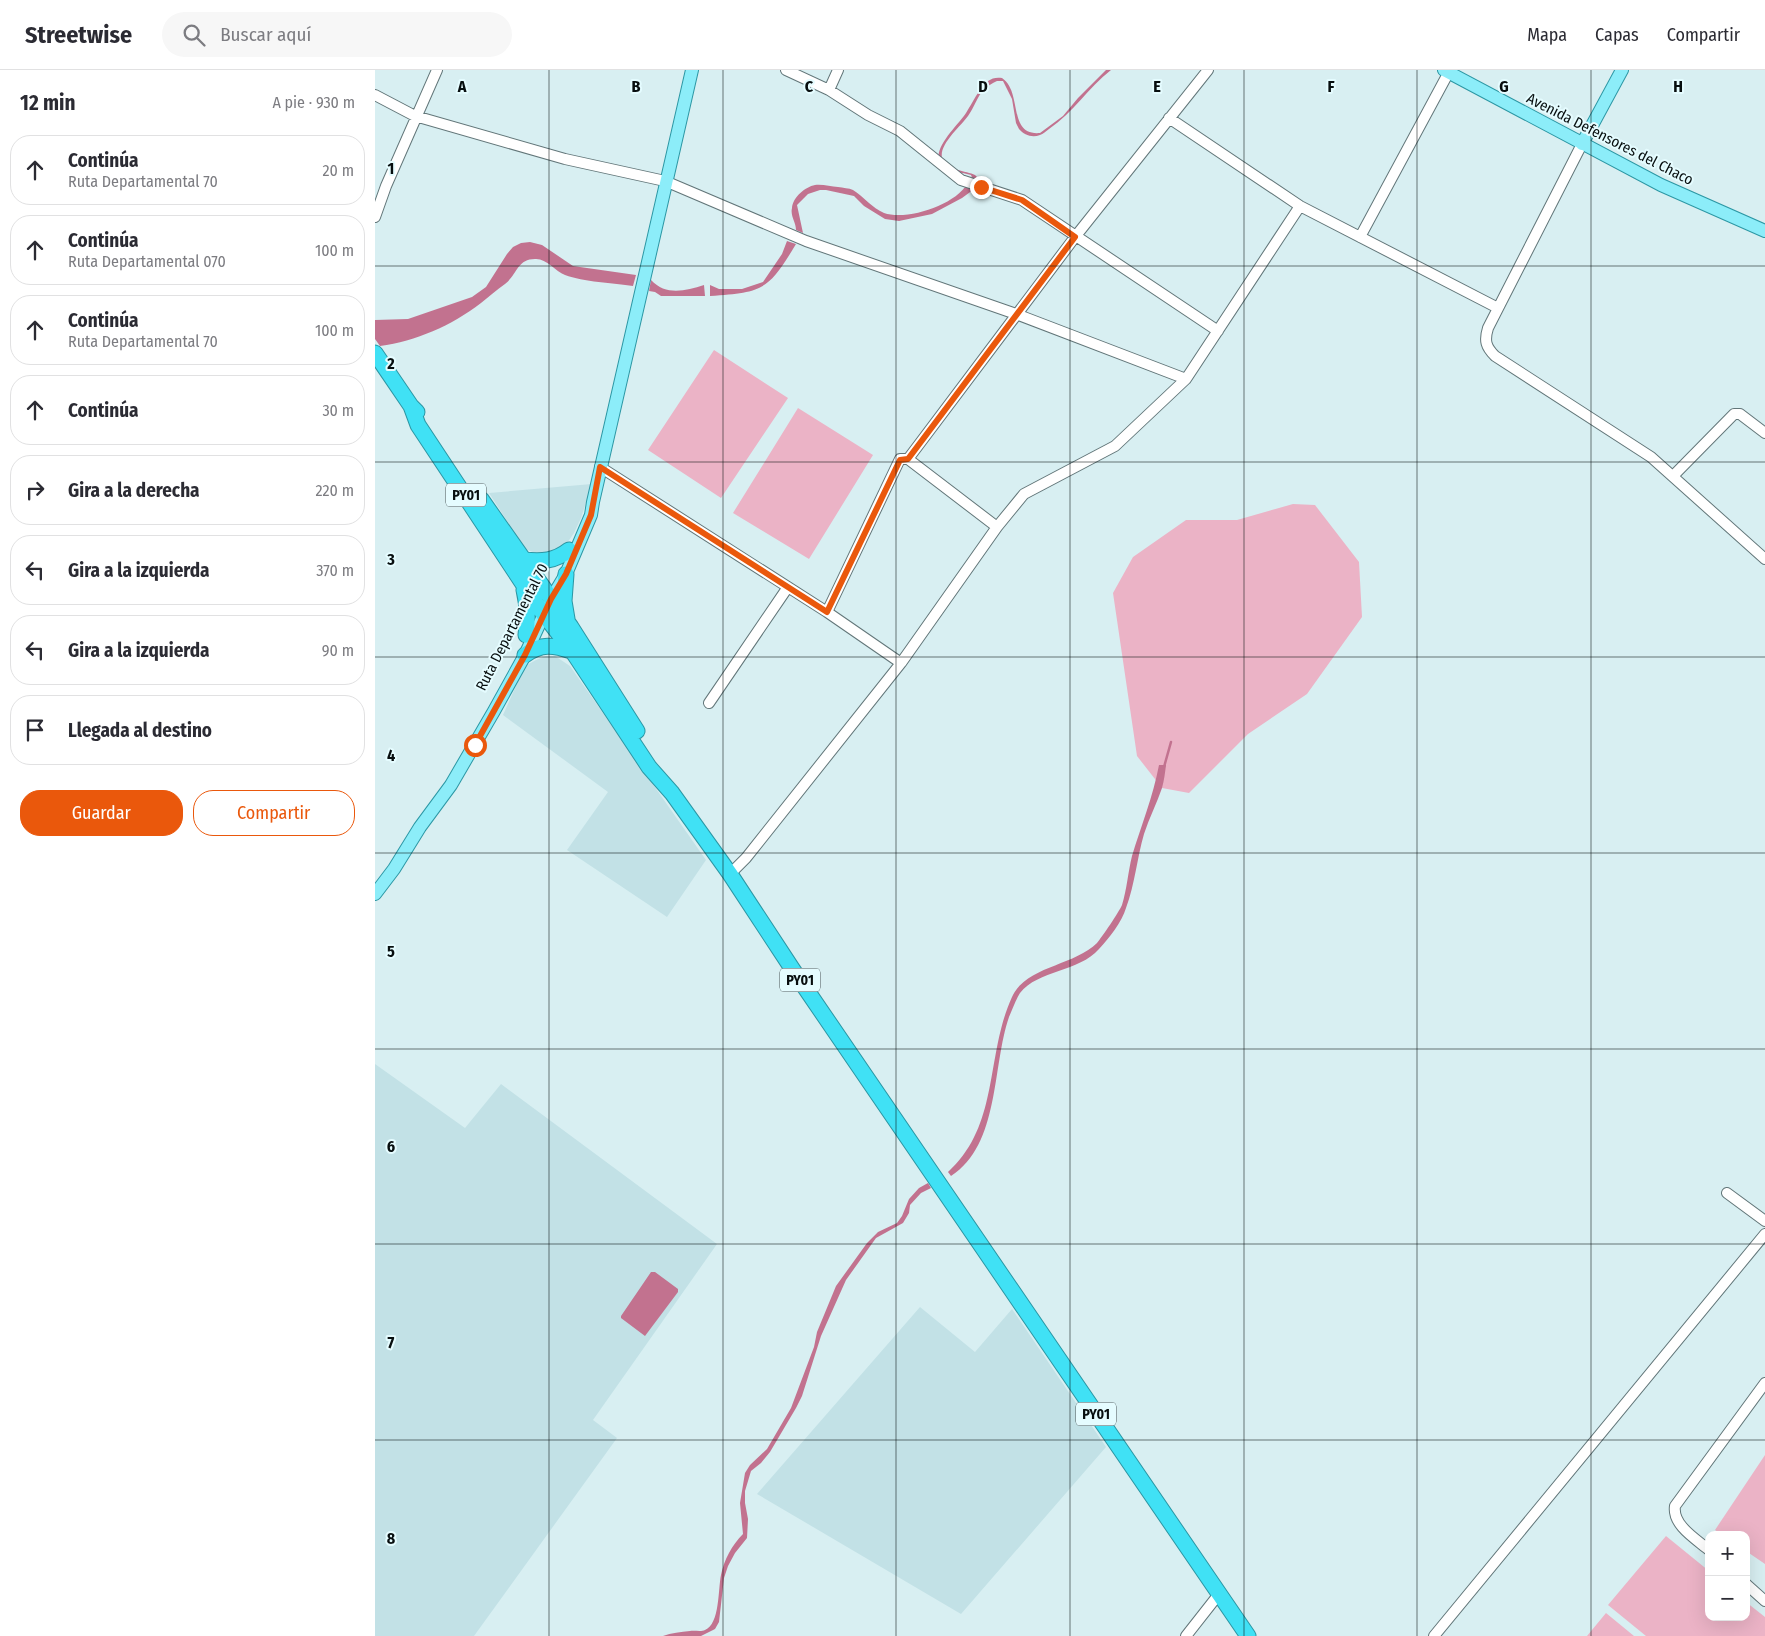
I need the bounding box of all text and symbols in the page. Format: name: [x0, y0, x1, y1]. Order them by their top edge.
search box: [162, 12, 512, 57]
text: Streetwise: [25, 21, 132, 49]
icon: search: [180, 21, 208, 49]
text: Buscar aquí: [220, 23, 311, 46]
text: Mapa: [1527, 24, 1567, 46]
text: Capas: [1595, 24, 1639, 46]
text: Compartir: [1667, 24, 1740, 46]
text: A: [457, 77, 467, 96]
text: B: [632, 77, 641, 96]
text: C: [805, 77, 814, 96]
text: D: [978, 77, 988, 96]
text: E: [1153, 77, 1161, 96]
text: F: [1327, 77, 1335, 96]
text: G: [1499, 77, 1509, 96]
text: H: [1673, 77, 1683, 96]
street label: Avenida Defensores del Chaco: [1524, 89, 1696, 189]
text: 12 min: [20, 90, 75, 116]
text: A pie · 930 m: [272, 93, 355, 112]
text: Continúa: [68, 149, 139, 172]
icon: ahead: [21, 156, 49, 184]
text: 1: [388, 159, 394, 178]
text: 20 m: [323, 161, 354, 180]
text: Ruta Departamental 70: [68, 172, 218, 191]
route end: [970, 176, 993, 199]
text: Continúa: [68, 229, 139, 252]
icon: ahead: [21, 236, 49, 264]
text: 100 m: [315, 241, 354, 260]
text: Ruta Departamental 070: [68, 252, 226, 271]
text: Continúa: [68, 309, 139, 332]
icon: ahead: [21, 316, 49, 344]
text: 100 m: [315, 321, 354, 340]
text: Ruta Departamental 70: [68, 332, 218, 351]
text: 2: [386, 354, 395, 373]
icon: ahead: [21, 396, 49, 424]
text: Continúa: [68, 399, 139, 422]
text: 30 m: [322, 401, 354, 420]
icon: right: [21, 476, 49, 504]
text: Gira a la derecha: [68, 479, 200, 502]
text: 220 m: [315, 481, 354, 500]
road number: PY01: [446, 484, 486, 506]
text: 3: [386, 550, 395, 569]
icon: left: [21, 556, 49, 584]
text: Gira a la izquierda: [68, 559, 210, 582]
street label: Ruta Departamental 70: [472, 560, 552, 694]
text: 370 m: [316, 561, 354, 580]
icon: left: [21, 636, 49, 664]
text: Gira a la izquierda: [68, 639, 210, 662]
text: 90 m: [322, 641, 354, 660]
icon: arrive: [21, 716, 49, 744]
text: Llegada al destino: [68, 719, 212, 742]
route start: [464, 734, 487, 757]
text: 4: [387, 746, 395, 765]
button: Guardar: [20, 790, 183, 836]
button: Compartir: [193, 790, 355, 836]
text: 5: [387, 942, 395, 961]
road number: PY01: [780, 968, 820, 992]
text: 6: [387, 1137, 395, 1156]
text: 7: [388, 1333, 395, 1352]
road number: PY01: [1076, 1402, 1116, 1426]
text: 8: [387, 1529, 396, 1548]
map controls: [1705, 1531, 1750, 1621]
button: +: [1705, 1531, 1750, 1576]
button: −: [1705, 1576, 1750, 1621]

